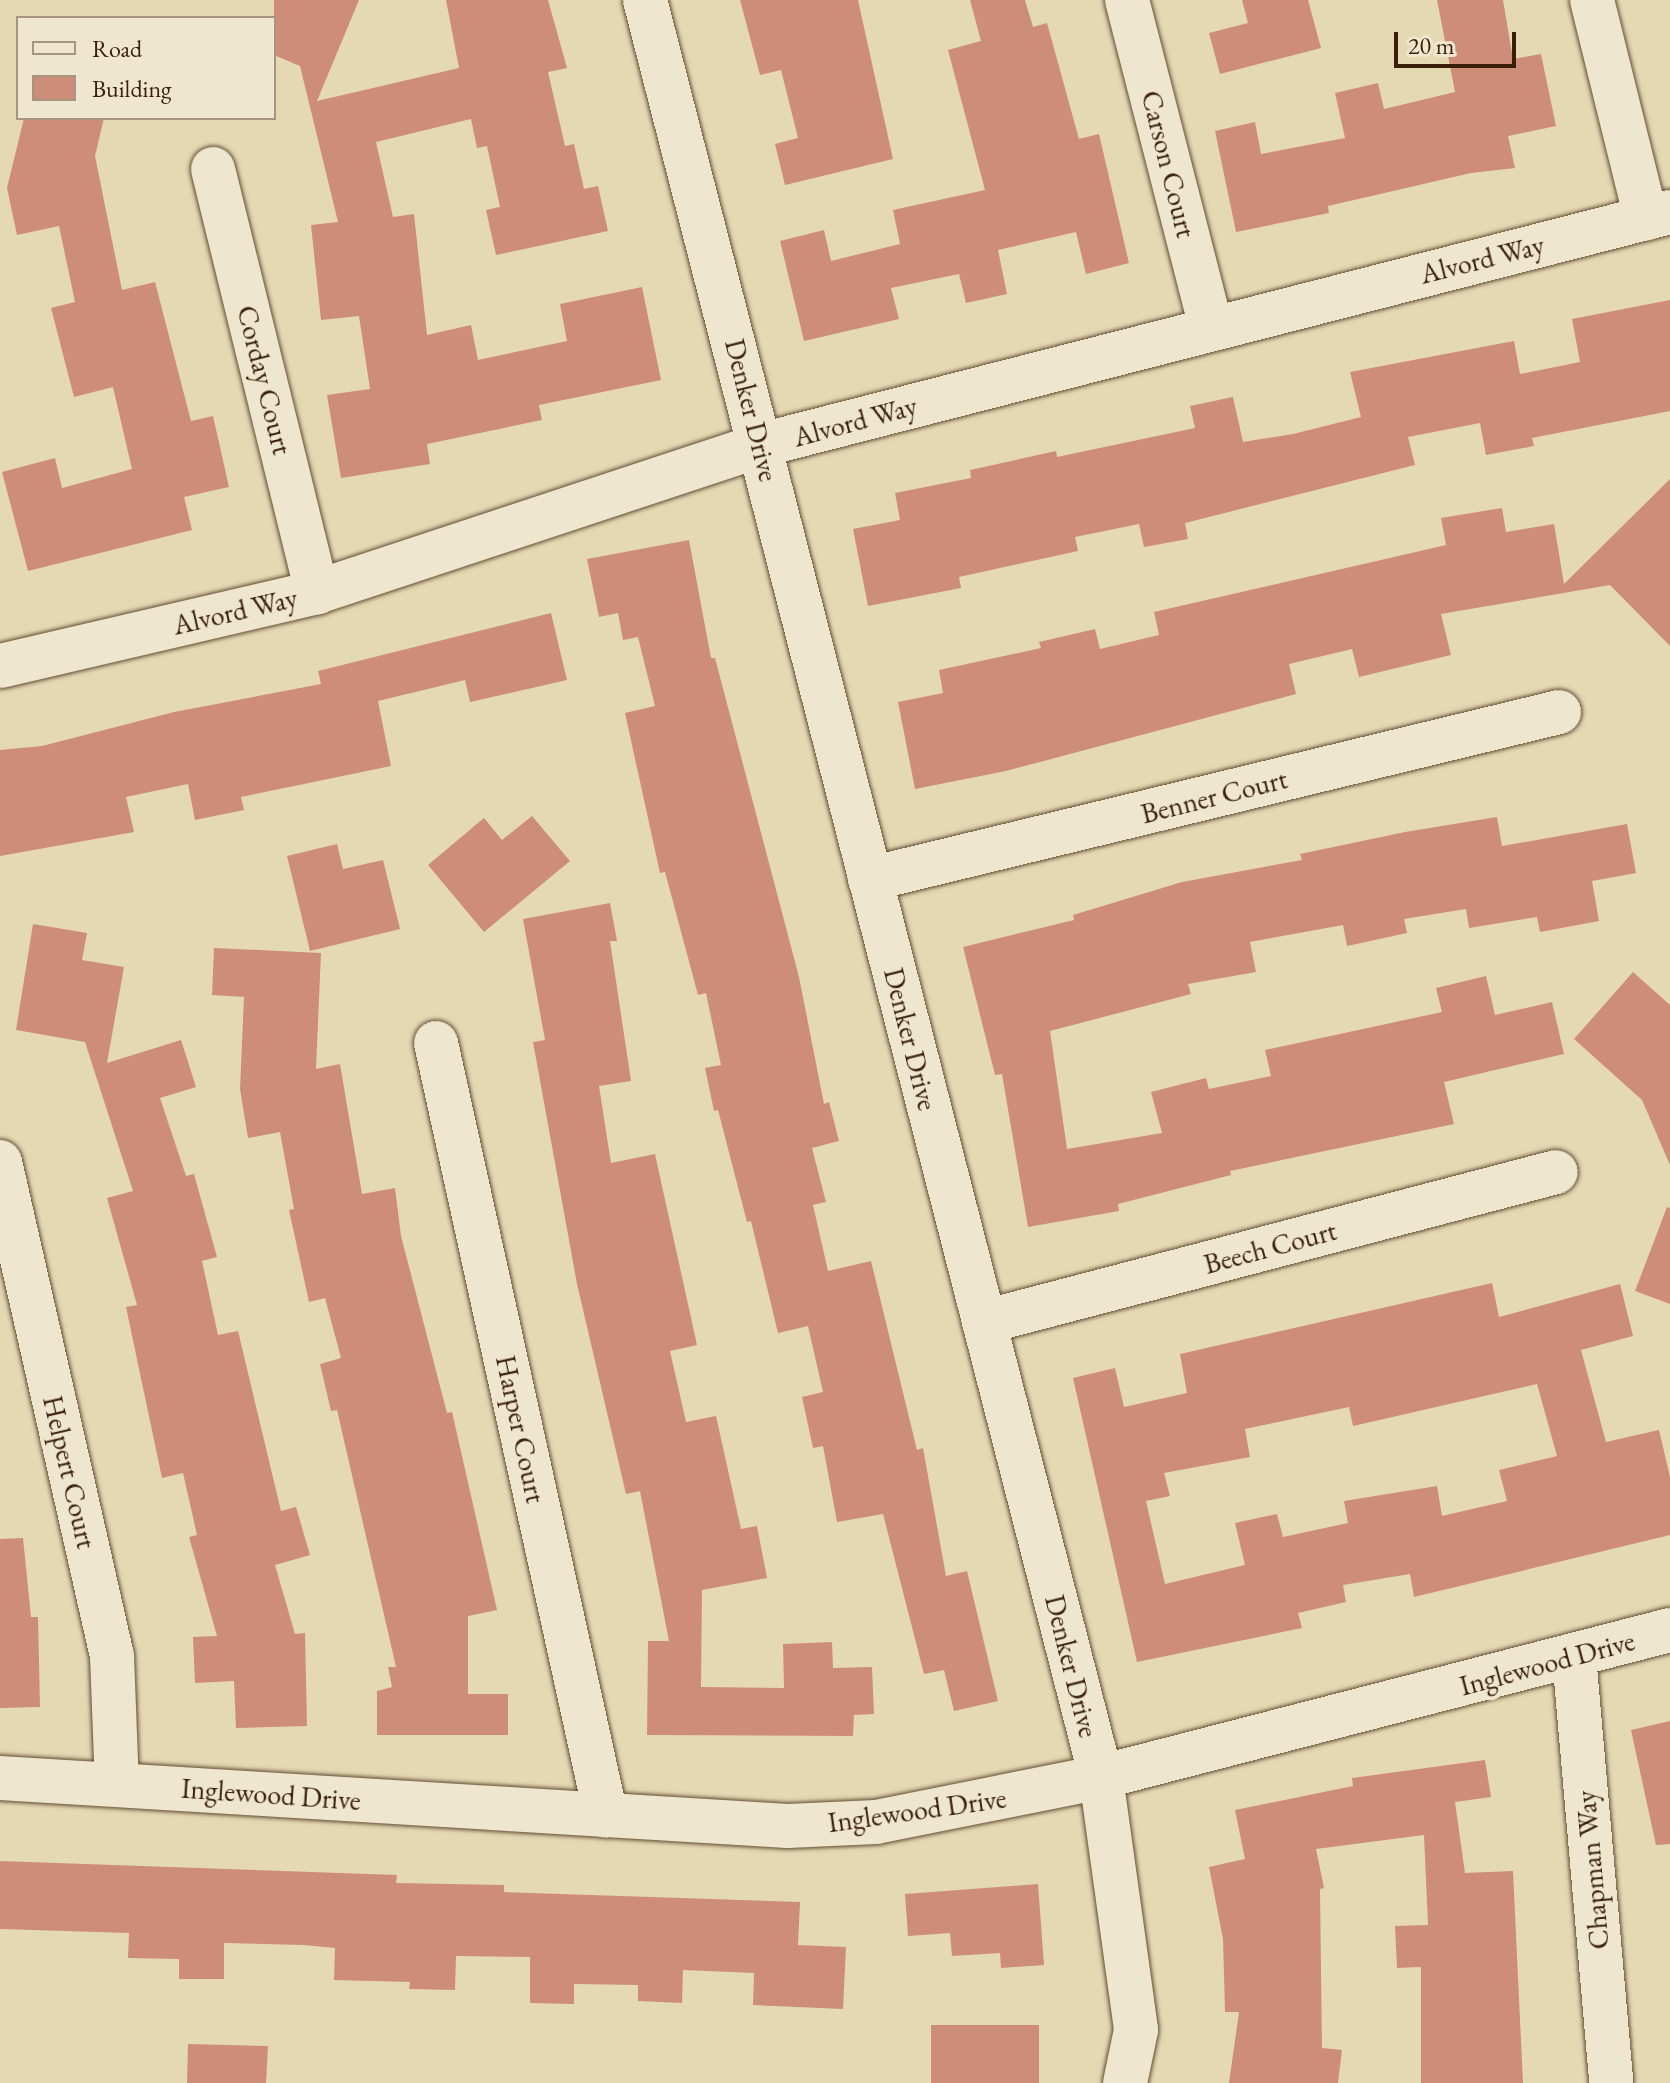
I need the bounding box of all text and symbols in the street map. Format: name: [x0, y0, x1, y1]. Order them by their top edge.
legend: [16, 16, 276, 120]
scale bar: [1398, 16, 1520, 66]
text: 20 m: [1408, 30, 1455, 61]
text: Road: [92, 33, 142, 64]
text: Building: [92, 73, 172, 104]
street label: Carson Court: [1135, 87, 1203, 241]
street label: Alvord Way: [1416, 227, 1548, 291]
street label: Corday Court: [230, 302, 300, 458]
street label: Denker Drive: [718, 335, 786, 485]
street label: Alvord Way: [789, 388, 921, 454]
street label: Alvord Way: [170, 580, 300, 642]
street label: Benner Court: [1137, 762, 1291, 830]
street label: Denker Drive: [877, 964, 945, 1114]
street label: Beech Court: [1200, 1213, 1340, 1281]
street label: Harper Court: [489, 1352, 553, 1506]
street label: Helpert Court: [36, 1392, 104, 1552]
street label: Denker Drive: [1038, 1591, 1106, 1741]
street label: Inglewood Drive: [1456, 1623, 1638, 1703]
street label: Inglewood Drive: [180, 1771, 362, 1817]
street label: Inglewood Drive: [826, 1781, 1008, 1839]
street label: Chapman Way: [1568, 1789, 1616, 1951]

